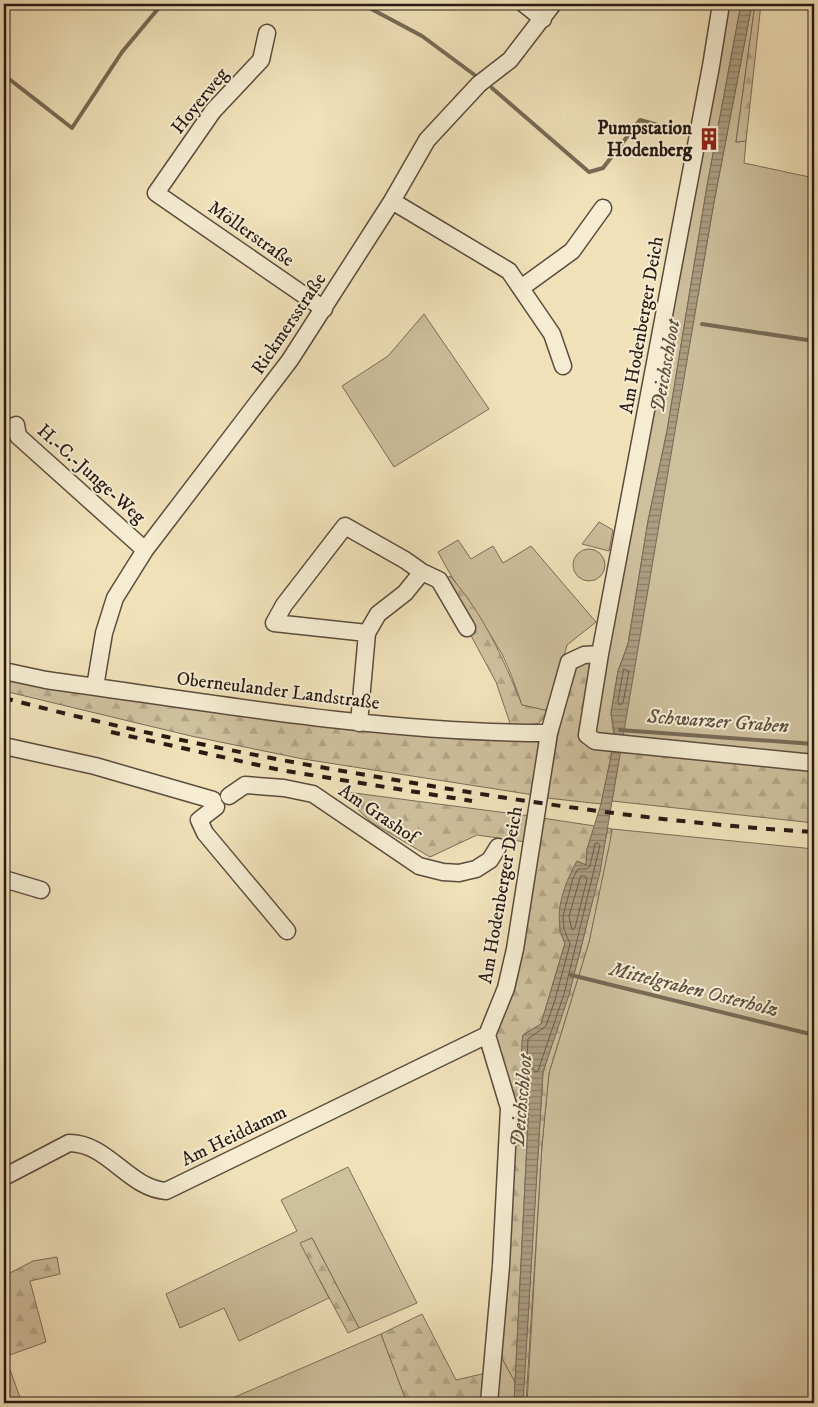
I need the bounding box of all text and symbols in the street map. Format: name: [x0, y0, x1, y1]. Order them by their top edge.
street label: Hoyerweg: [166, 63, 234, 139]
place label: Pumpstation Hodenberg: [597, 117, 693, 162]
building icon: Pumpstation Hodenberg: [696, 126, 722, 152]
street label: Möllerstraße: [204, 196, 298, 272]
street label: Am Hodenberger Deich: [615, 234, 669, 416]
street label: Rickmersstraße: [247, 269, 331, 379]
water label: Deichschloot: [646, 316, 687, 414]
street label: H.-C.-Junge-Weg: [32, 419, 150, 529]
street label: Oberneulander Landstraße: [175, 667, 381, 715]
water label: Schwarzer Graben: [645, 705, 790, 739]
street label: Am Grashof: [334, 779, 424, 850]
street label: Am Hodenberger Deich: [474, 804, 528, 986]
water label: Mittelgraben Osterholz: [605, 956, 781, 1023]
water label: Deichschloot: [505, 1051, 539, 1149]
street label: Am Heiddamm: [178, 1101, 290, 1171]

